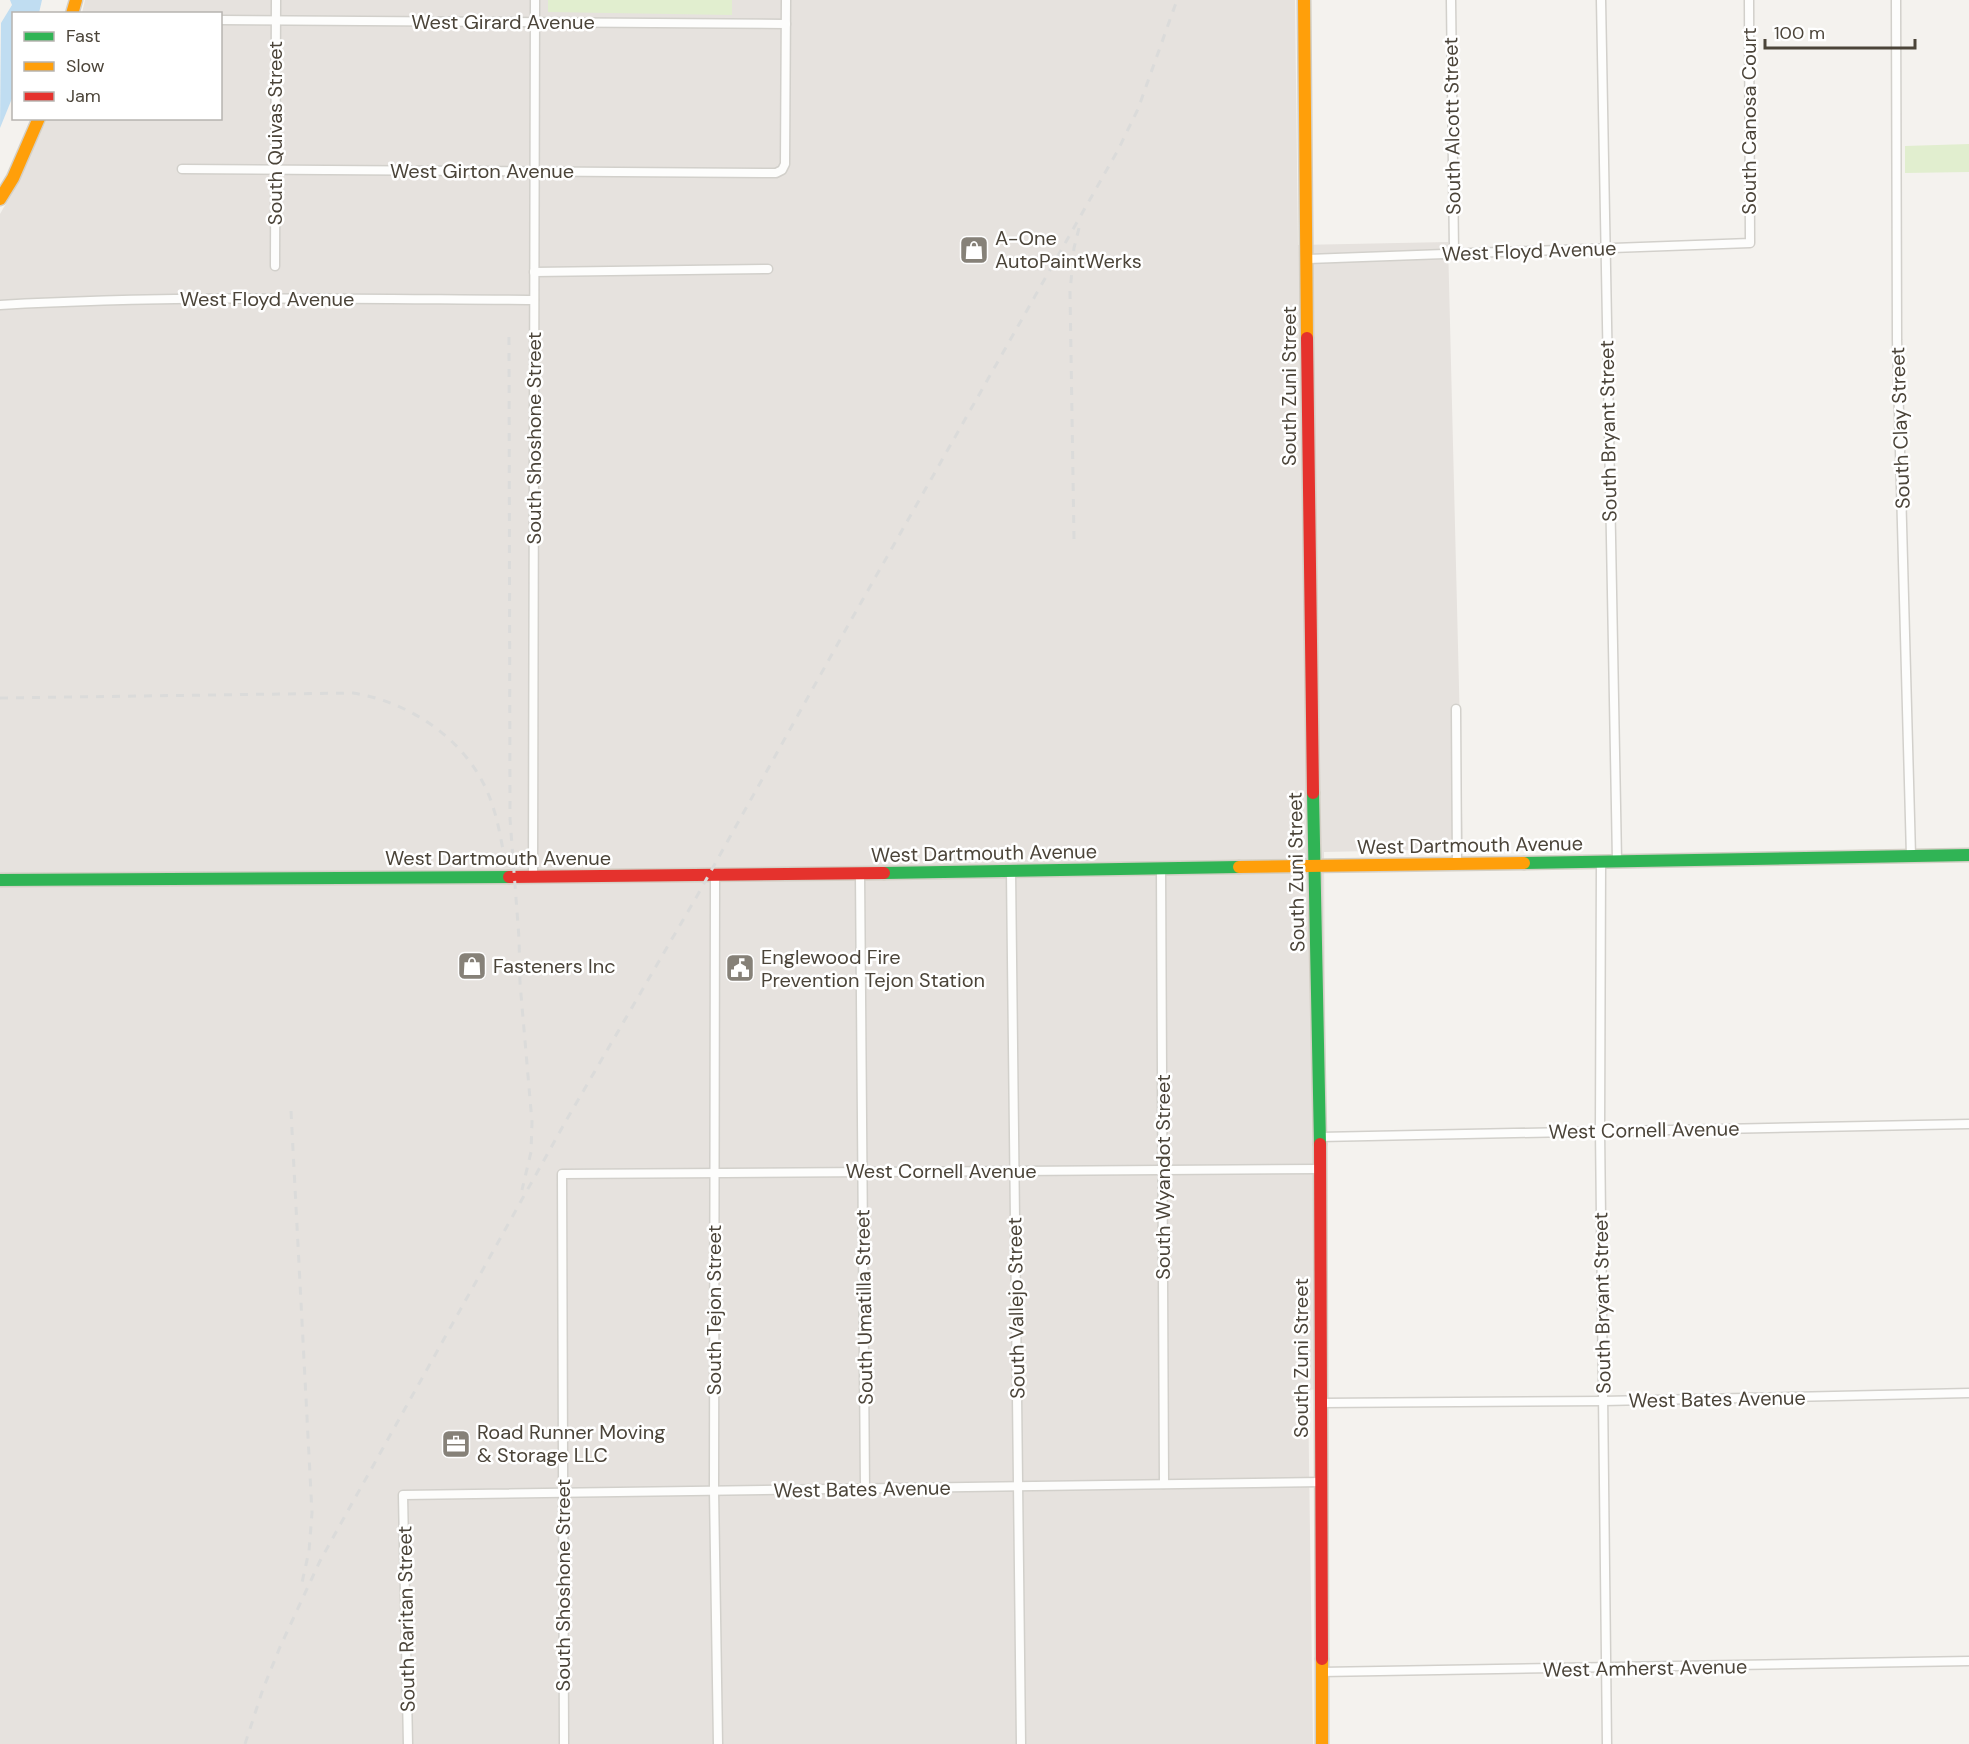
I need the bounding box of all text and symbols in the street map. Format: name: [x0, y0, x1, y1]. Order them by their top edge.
street label: West Girard Avenue: [411, 9, 595, 35]
legend: [12, 12, 222, 120]
scale bar: [1765, 12, 1915, 50]
text: 100 m: [1774, 21, 1825, 45]
text: Fast: [66, 24, 101, 48]
street label: South Canosa Court: [1736, 27, 1762, 215]
street label: South Alcott Street: [1437, 37, 1467, 215]
street label: South Quivas Street: [262, 41, 288, 225]
text: Slow: [66, 54, 105, 78]
text: Jam: [66, 84, 101, 108]
street label: West Girton Avenue: [390, 158, 574, 184]
place label: A-One AutoPaintWerks: [995, 225, 1142, 274]
shop icon: A-One AutoPaintWerks: [958, 234, 990, 266]
street label: West Floyd Avenue: [1441, 235, 1617, 267]
street label: West Floyd Avenue: [180, 286, 354, 312]
street label: South Zuni Street: [1276, 306, 1302, 466]
street label: South Shoshone Street: [521, 331, 547, 544]
street label: South Bryant Street: [1593, 340, 1623, 522]
street label: South Clay Street: [1884, 346, 1916, 509]
street label: South Zuni Street: [1282, 792, 1310, 952]
street label: West Dartmouth Avenue: [1357, 830, 1583, 860]
street label: West Dartmouth Avenue: [871, 838, 1097, 868]
street label: West Dartmouth Avenue: [385, 845, 611, 871]
place label: Englewood Fire Prevention Tejon Station: [761, 944, 985, 993]
shop icon: Fasteners Inc: [456, 950, 488, 982]
public building icon: Englewood Fire Prevention Tejon Station: [724, 952, 756, 984]
place label: Fasteners Inc: [493, 953, 616, 979]
street label: South Wyandot Street: [1150, 1074, 1176, 1280]
street label: West Cornell Avenue: [1548, 1115, 1740, 1145]
street label: West Cornell Avenue: [845, 1158, 1037, 1184]
street label: South Umatilla Street: [849, 1209, 879, 1405]
street label: South Bryant Street: [1587, 1212, 1617, 1394]
street label: South Vallejo Street: [1001, 1217, 1031, 1399]
street label: South Tejon Street: [701, 1225, 727, 1395]
street label: South Zuni Street: [1288, 1278, 1314, 1438]
street label: West Bates Avenue: [1628, 1384, 1806, 1414]
place label: Road Runner Moving & Storage LLC: [477, 1419, 665, 1468]
office icon: Road Runner Moving & Storage LLC: [440, 1428, 472, 1460]
street label: West Bates Avenue: [773, 1474, 951, 1504]
street label: South Shoshone Street: [550, 1478, 576, 1691]
street label: South Raritan Street: [391, 1525, 421, 1712]
street label: West Amherst Avenue: [1543, 1653, 1747, 1683]

